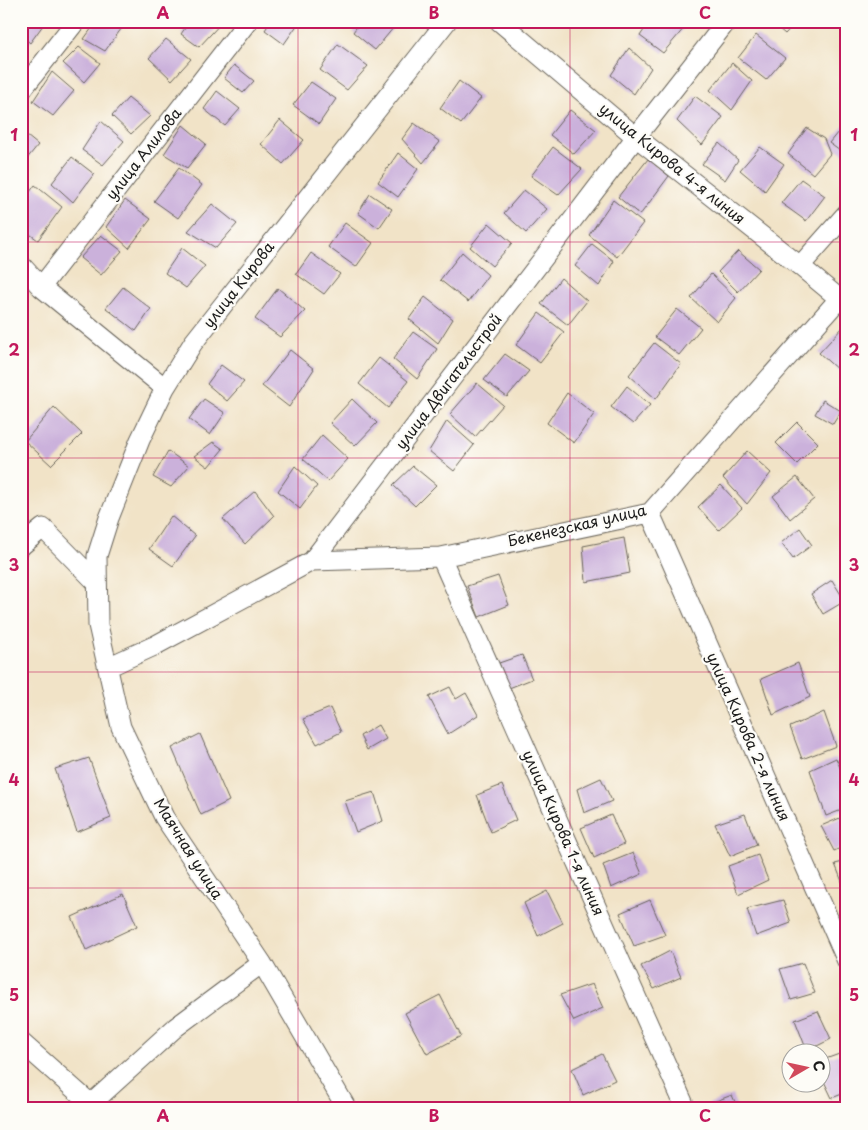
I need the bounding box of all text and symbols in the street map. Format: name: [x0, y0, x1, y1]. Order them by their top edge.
text: A: [157, 0, 170, 24]
text: B: [429, 0, 440, 24]
text: C: [699, 0, 711, 24]
street label: улица Кирова 4-я линия: [595, 97, 751, 229]
street label: улица Алилова: [99, 101, 187, 204]
text: 1: [10, 122, 18, 146]
text: 1: [850, 122, 858, 146]
street label: улица Кирова: [197, 235, 279, 332]
street label: улица Двигательстрой: [389, 308, 507, 454]
text: 2: [8, 337, 20, 361]
text: 2: [848, 337, 860, 361]
street label: Бекенезская улица: [505, 497, 649, 552]
text: 3: [9, 552, 19, 576]
text: 3: [849, 552, 859, 576]
street label: улица Кирова 2-я линия: [702, 648, 797, 825]
street label: улица Кирова 1-я линия: [517, 746, 611, 919]
text: 4: [9, 767, 20, 791]
text: 4: [849, 767, 860, 791]
street label: Маячная улица: [149, 793, 230, 904]
text: 5: [9, 982, 19, 1006]
text: 5: [849, 982, 859, 1006]
north arrow: [780, 1042, 830, 1092]
text: С: [808, 1059, 831, 1073]
text: A: [157, 1103, 170, 1127]
text: B: [429, 1103, 440, 1127]
text: C: [699, 1103, 711, 1127]

